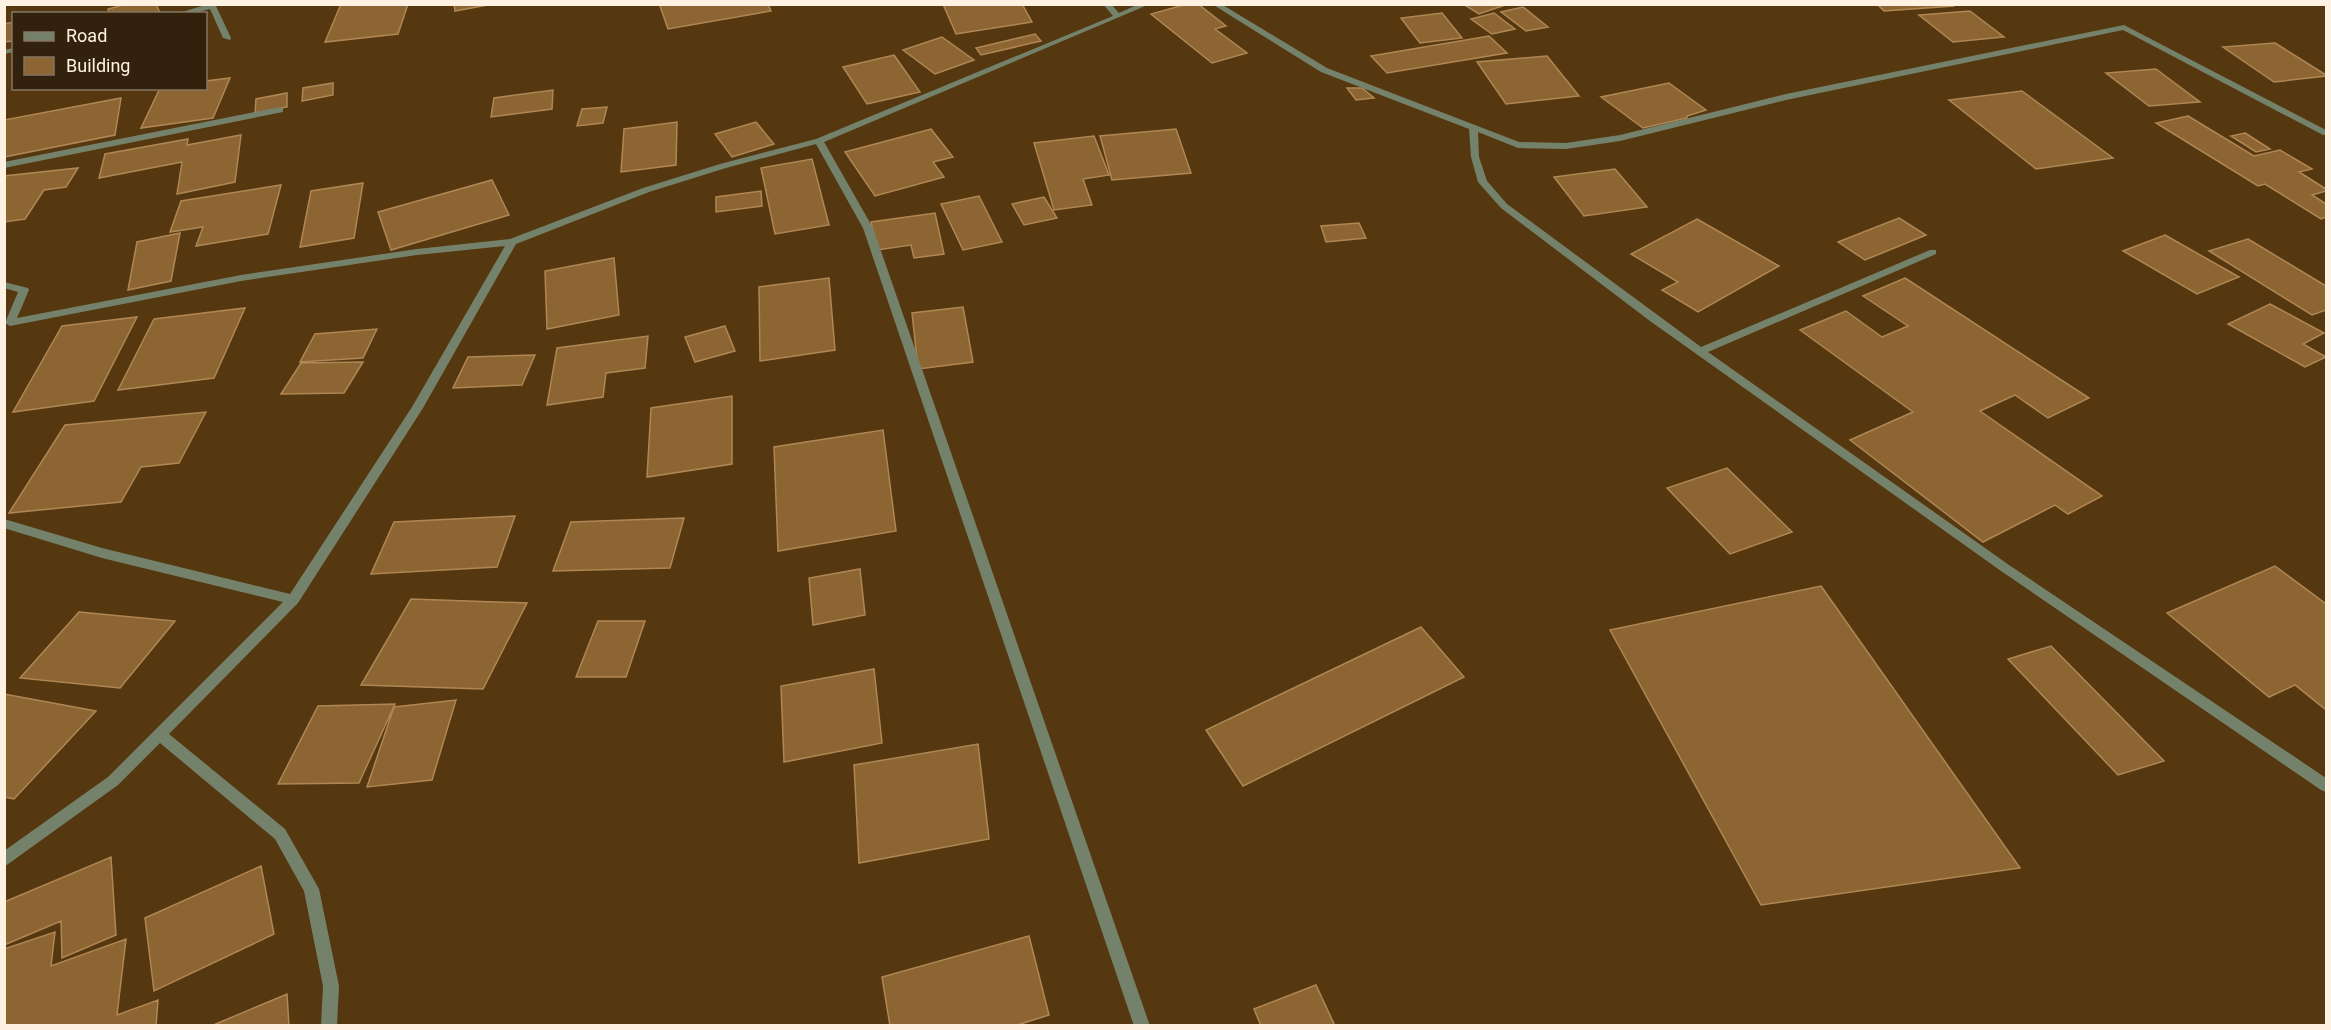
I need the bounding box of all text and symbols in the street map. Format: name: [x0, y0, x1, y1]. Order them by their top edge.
legend: [12, 12, 207, 90]
text: Road: [66, 25, 107, 46]
text: Building: [66, 55, 130, 76]

